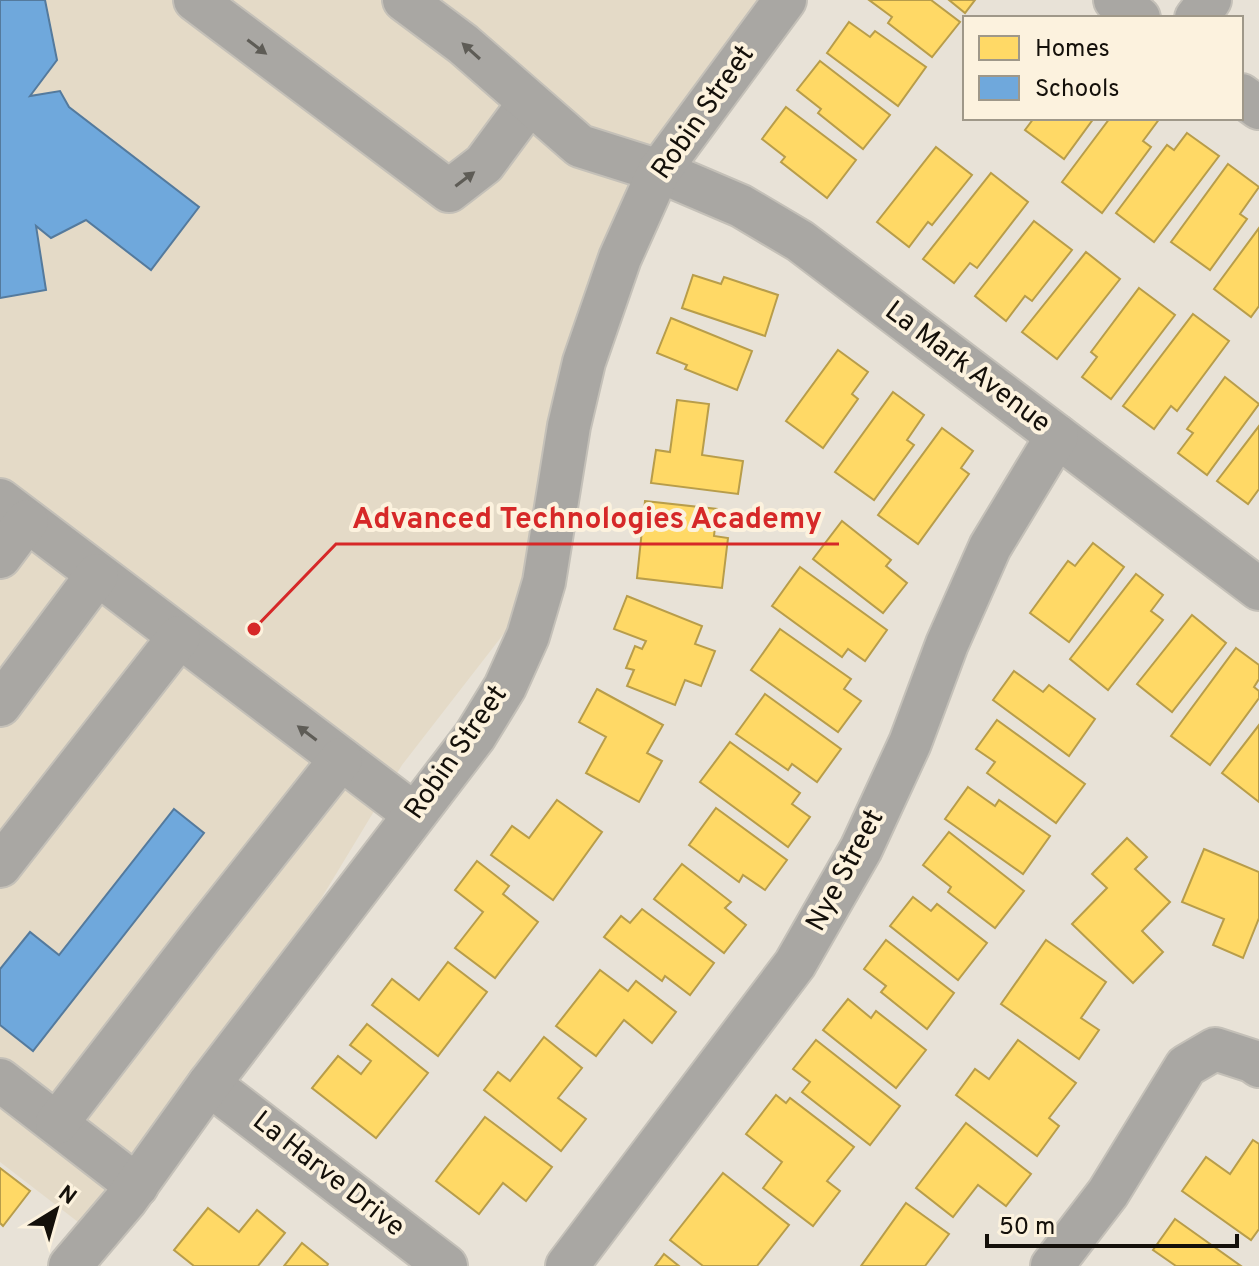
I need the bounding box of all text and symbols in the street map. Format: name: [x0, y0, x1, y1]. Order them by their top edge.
legend: [963, 16, 1243, 120]
text: Homes: [1035, 35, 1110, 65]
one-way arrow: [246, 39, 268, 55]
street label: Robin Street: [645, 39, 763, 187]
one-way arrow: [462, 43, 482, 60]
text: Schools: [1035, 75, 1120, 105]
one-way arrow: [454, 172, 475, 188]
street label: La Mark Avenue: [877, 294, 1057, 442]
callout: Advanced Technologies Academy: [336, 490, 839, 544]
text: Advanced Technologies Academy: [352, 502, 822, 539]
street label: Robin Street: [398, 679, 516, 827]
one-way arrow: [297, 726, 317, 742]
street label: Nye Street: [799, 804, 893, 938]
street label: La Harve Drive: [244, 1104, 412, 1246]
north arrow: [16, 1170, 96, 1250]
text: N: [52, 1180, 81, 1212]
scale bar: [987, 1198, 1237, 1248]
text: 50 m: [999, 1213, 1055, 1243]

